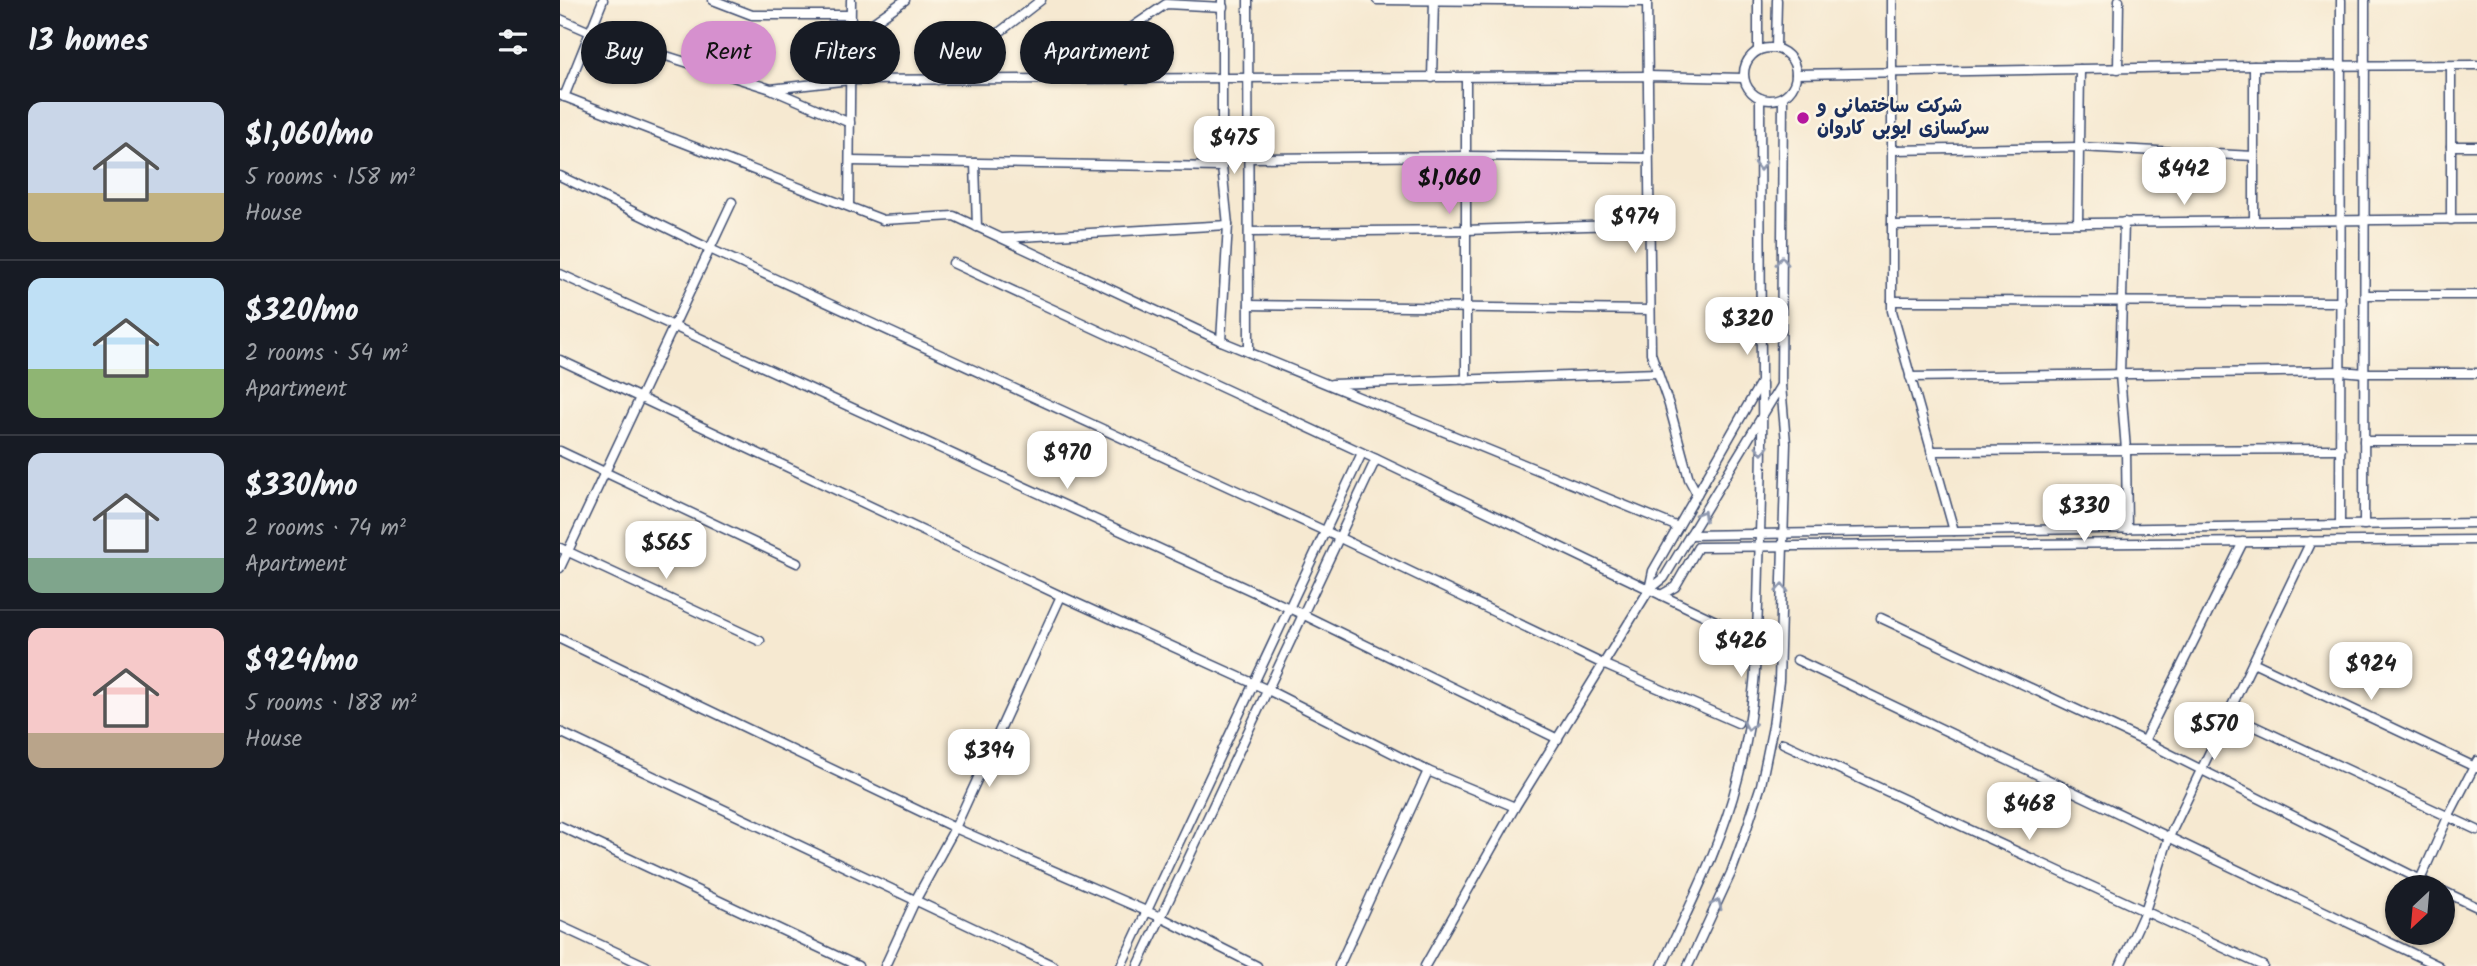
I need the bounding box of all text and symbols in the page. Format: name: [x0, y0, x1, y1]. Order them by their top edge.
text: 13 homes: [28, 18, 149, 66]
chip: Buy: [581, 21, 667, 84]
chip: Rent: [681, 21, 776, 84]
chip: Filters: [790, 21, 900, 84]
chip: New: [914, 21, 1006, 84]
chip: Apartment: [1020, 21, 1174, 84]
icon: filters: [494, 23, 532, 61]
place label: شرکت ساختمانی و سرکسازی ایوبی کاروان: [1815, 92, 1989, 144]
marker: شرکت ساختمانی و سرکسازی ایوبی کاروان: [1795, 110, 1811, 126]
text: $1,060/mo: [245, 112, 373, 160]
pin: $475: [1193, 116, 1275, 176]
text: $475: [1210, 121, 1258, 157]
icon: home: [84, 130, 168, 214]
pin: $442: [2143, 148, 2225, 207]
text: $442: [2158, 152, 2210, 188]
pin: $1,060: [1392, 156, 1506, 216]
text: 5 rooms · 158 m²: [245, 160, 415, 196]
text: $1,060: [1418, 161, 1480, 197]
one-way arrow: [1752, 162, 1768, 172]
text: House: [245, 196, 302, 232]
pin: $974: [1594, 196, 1676, 255]
text: $974: [1611, 200, 1659, 236]
one-way arrow: [1774, 255, 1790, 266]
text: $320/mo: [245, 288, 359, 336]
pin: $320: [1706, 298, 1788, 357]
text: $320: [1721, 302, 1773, 338]
icon: home: [84, 306, 168, 390]
text: 2 rooms · 54 m²: [245, 336, 408, 372]
text: Apartment: [245, 372, 347, 408]
pin: $970: [1026, 432, 1108, 491]
text: $970: [1043, 436, 1091, 472]
one-way arrow: [1754, 445, 1770, 456]
text: $330/mo: [245, 463, 358, 511]
icon: home: [84, 481, 168, 565]
pin: $330: [2043, 484, 2125, 544]
text: $330: [2059, 489, 2109, 525]
one-way arrow: [1694, 510, 1707, 523]
text: 2 rooms · 74 m²: [245, 511, 406, 547]
pin: $565: [625, 522, 707, 581]
text: $565: [641, 526, 691, 562]
text: Apartment: [245, 547, 347, 583]
one-way arrow: [1774, 583, 1790, 593]
pin: $426: [1700, 620, 1782, 679]
text: $426: [1715, 624, 1767, 660]
text: $924/mo: [245, 638, 359, 686]
pin: $924: [2330, 642, 2412, 702]
text: $924: [2345, 647, 2397, 683]
icon: home: [84, 656, 168, 740]
text: 5 rooms · 188 m²: [245, 686, 417, 722]
pin: $570: [2173, 702, 2255, 762]
text: $570: [2190, 707, 2238, 743]
one-way arrow: [1742, 720, 1757, 732]
text: House: [245, 722, 302, 758]
pin: $394: [948, 730, 1030, 789]
text: $394: [964, 734, 1014, 770]
pin: $468: [1988, 782, 2070, 842]
text: $468: [2003, 787, 2055, 823]
north arrow: [2385, 875, 2455, 945]
map controls: [2385, 875, 2455, 945]
one-way arrow: [1709, 899, 1723, 911]

